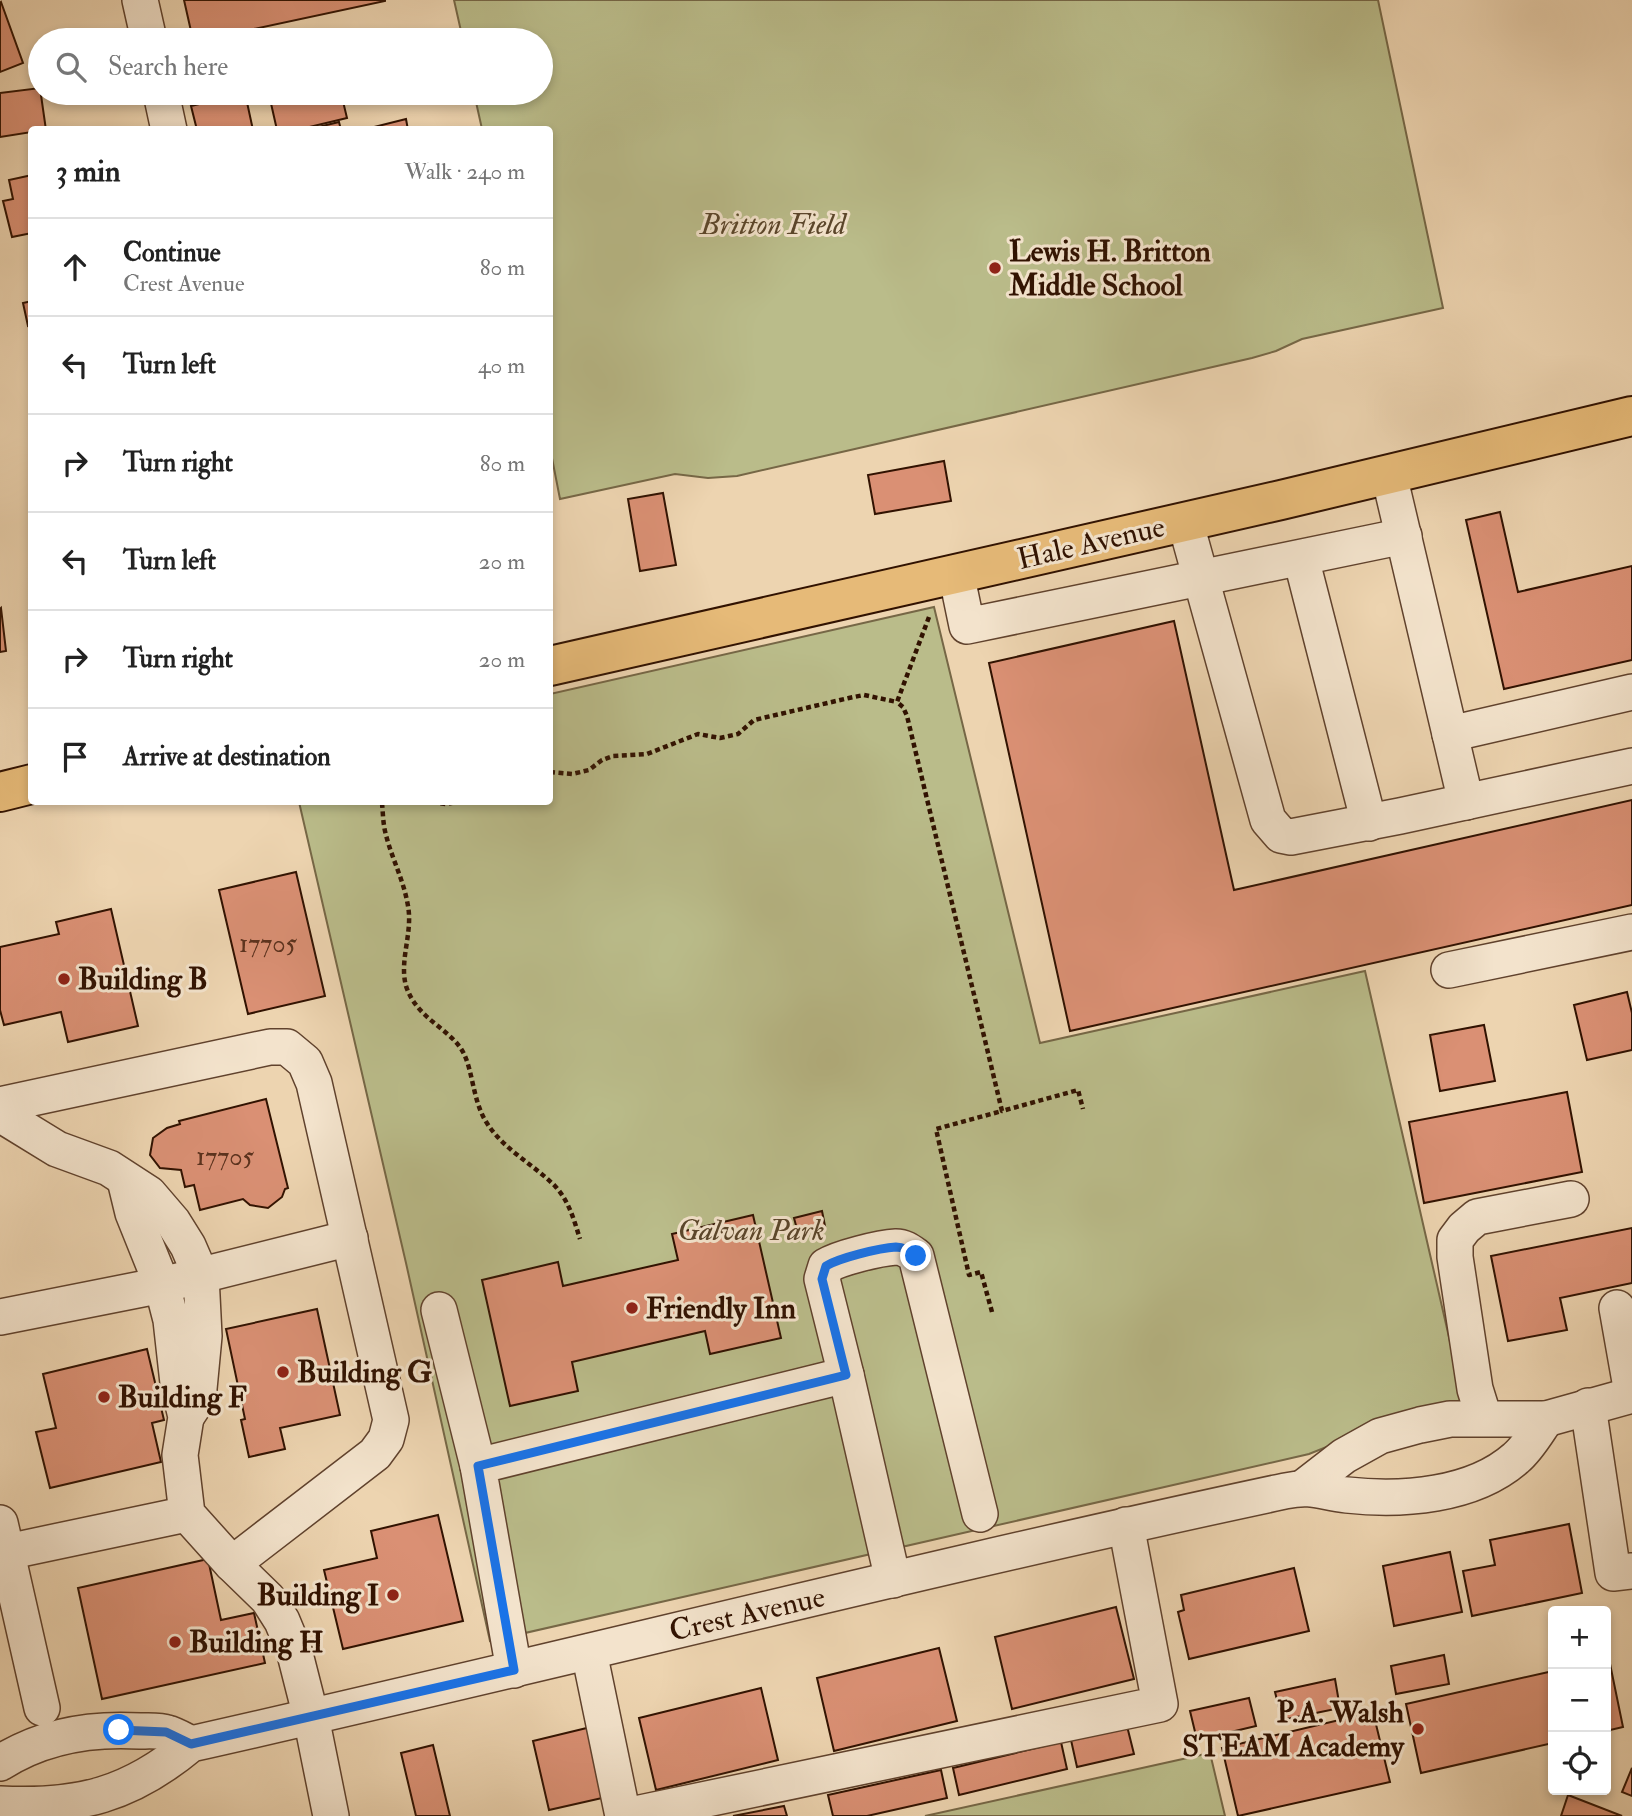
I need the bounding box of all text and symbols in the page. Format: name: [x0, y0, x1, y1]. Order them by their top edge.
search box: [28, 28, 553, 105]
icon: search: [52, 48, 90, 86]
text: Search here: [108, 51, 228, 83]
text: 3 min: [56, 153, 121, 190]
text: Walk · 240 m: [405, 157, 525, 186]
park label: Britton Field: [698, 206, 848, 243]
place label: Lewis H. Britton Middle School: [1008, 233, 1211, 304]
text: Continue: [123, 237, 221, 269]
icon: ahead: [56, 248, 94, 286]
text: 80 m: [480, 253, 525, 282]
marker: Lewis H. Britton Middle School: [987, 260, 1003, 276]
text: Crest Avenue: [123, 269, 245, 298]
icon: left: [56, 346, 94, 384]
text: Turn left: [123, 349, 216, 381]
text: 40 m: [478, 351, 525, 380]
icon: right: [56, 444, 94, 482]
text: Turn right: [123, 447, 233, 479]
text: 80 m: [480, 449, 525, 478]
street label: Hale Avenue: [1014, 508, 1168, 578]
icon: left: [56, 542, 94, 580]
text: Turn left: [123, 545, 216, 577]
text: 20 m: [479, 547, 525, 576]
icon: right: [56, 640, 94, 678]
text: Turn right: [123, 643, 233, 675]
text: 20 m: [479, 645, 525, 674]
icon: arrive: [56, 738, 94, 776]
text: Arrive at destination: [123, 741, 331, 773]
house number: 17705: [239, 928, 297, 960]
place label: Building B: [78, 961, 208, 998]
marker: Building B: [56, 971, 72, 987]
house number: 17705: [196, 1141, 254, 1173]
park label: Galvan Park: [677, 1212, 825, 1249]
route end: [900, 1240, 931, 1271]
place label: Friendly Inn: [646, 1290, 796, 1327]
marker: Friendly Inn: [624, 1300, 640, 1316]
place label: Building G: [297, 1354, 432, 1391]
marker: Building G: [275, 1364, 291, 1380]
place label: Building F: [118, 1379, 247, 1416]
marker: Building F: [96, 1389, 112, 1405]
place label: Building I: [257, 1577, 379, 1614]
street label: Crest Avenue: [666, 1578, 828, 1650]
marker: Building I: [385, 1587, 401, 1603]
map controls: [1548, 1606, 1611, 1795]
button: +: [1548, 1606, 1611, 1669]
place label: Building H: [189, 1624, 324, 1661]
marker: Building H: [167, 1634, 183, 1650]
button: −: [1548, 1669, 1611, 1732]
place label: P.A. Walsh STEAM Academy: [1182, 1694, 1406, 1765]
route start: [103, 1714, 134, 1745]
marker: P.A. Walsh STEAM Academy: [1410, 1721, 1426, 1737]
button: locate: [1548, 1732, 1611, 1795]

